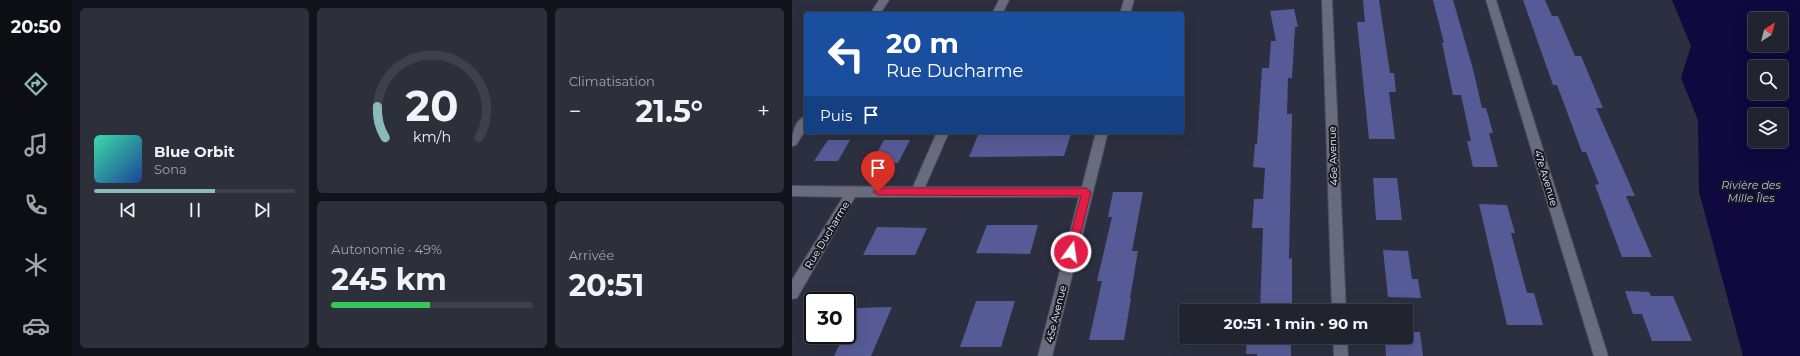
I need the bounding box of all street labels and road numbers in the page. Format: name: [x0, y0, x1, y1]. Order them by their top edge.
street label: 46e Avenue: [1325, 126, 1341, 186]
street label: 47e Avenue: [1531, 148, 1561, 208]
street label: Rue Ducharme: [802, 199, 852, 271]
street label: 45e Avenue: [1043, 284, 1069, 344]

